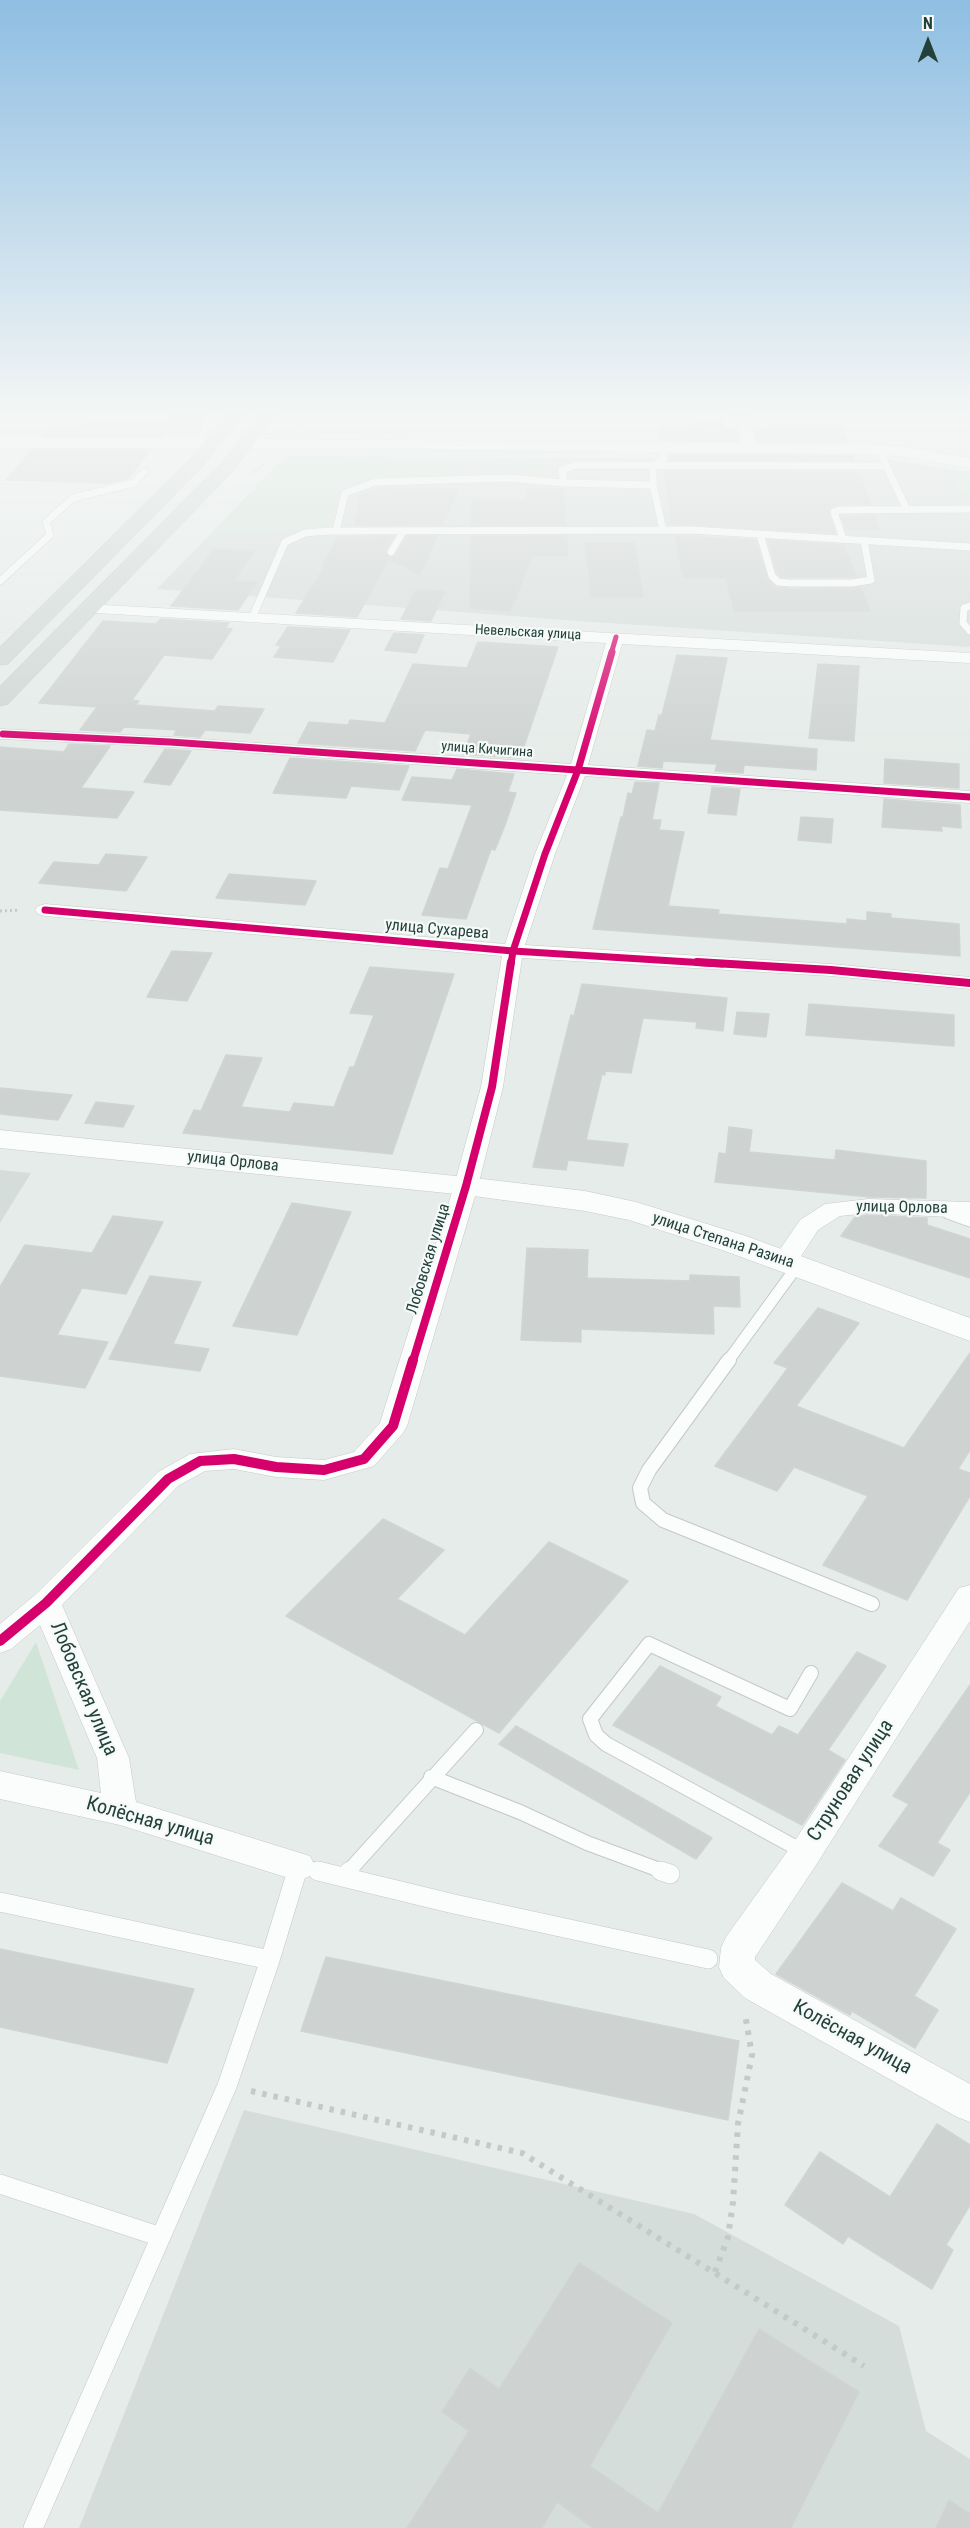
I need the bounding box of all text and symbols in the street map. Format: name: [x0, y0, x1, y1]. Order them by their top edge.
north arrow: [898, 12, 958, 72]
text: N: [923, 14, 933, 33]
street label: Невельская улица: [474, 622, 582, 644]
street label: улица Кичигина: [441, 738, 533, 762]
street label: улица Сухарева: [384, 916, 490, 944]
street label: улица Орлова: [186, 1148, 280, 1176]
street label: улица Орлова: [856, 1198, 948, 1218]
street label: Лобовская улица: [403, 1201, 455, 1317]
street label: улица Степана Разина: [650, 1209, 796, 1273]
street label: Лобовская улица: [44, 1618, 122, 1760]
street label: Струновая улица: [803, 1716, 899, 1846]
street label: Колёсная улица: [83, 1792, 217, 1852]
street label: Колёсная улица: [788, 1995, 916, 2081]

